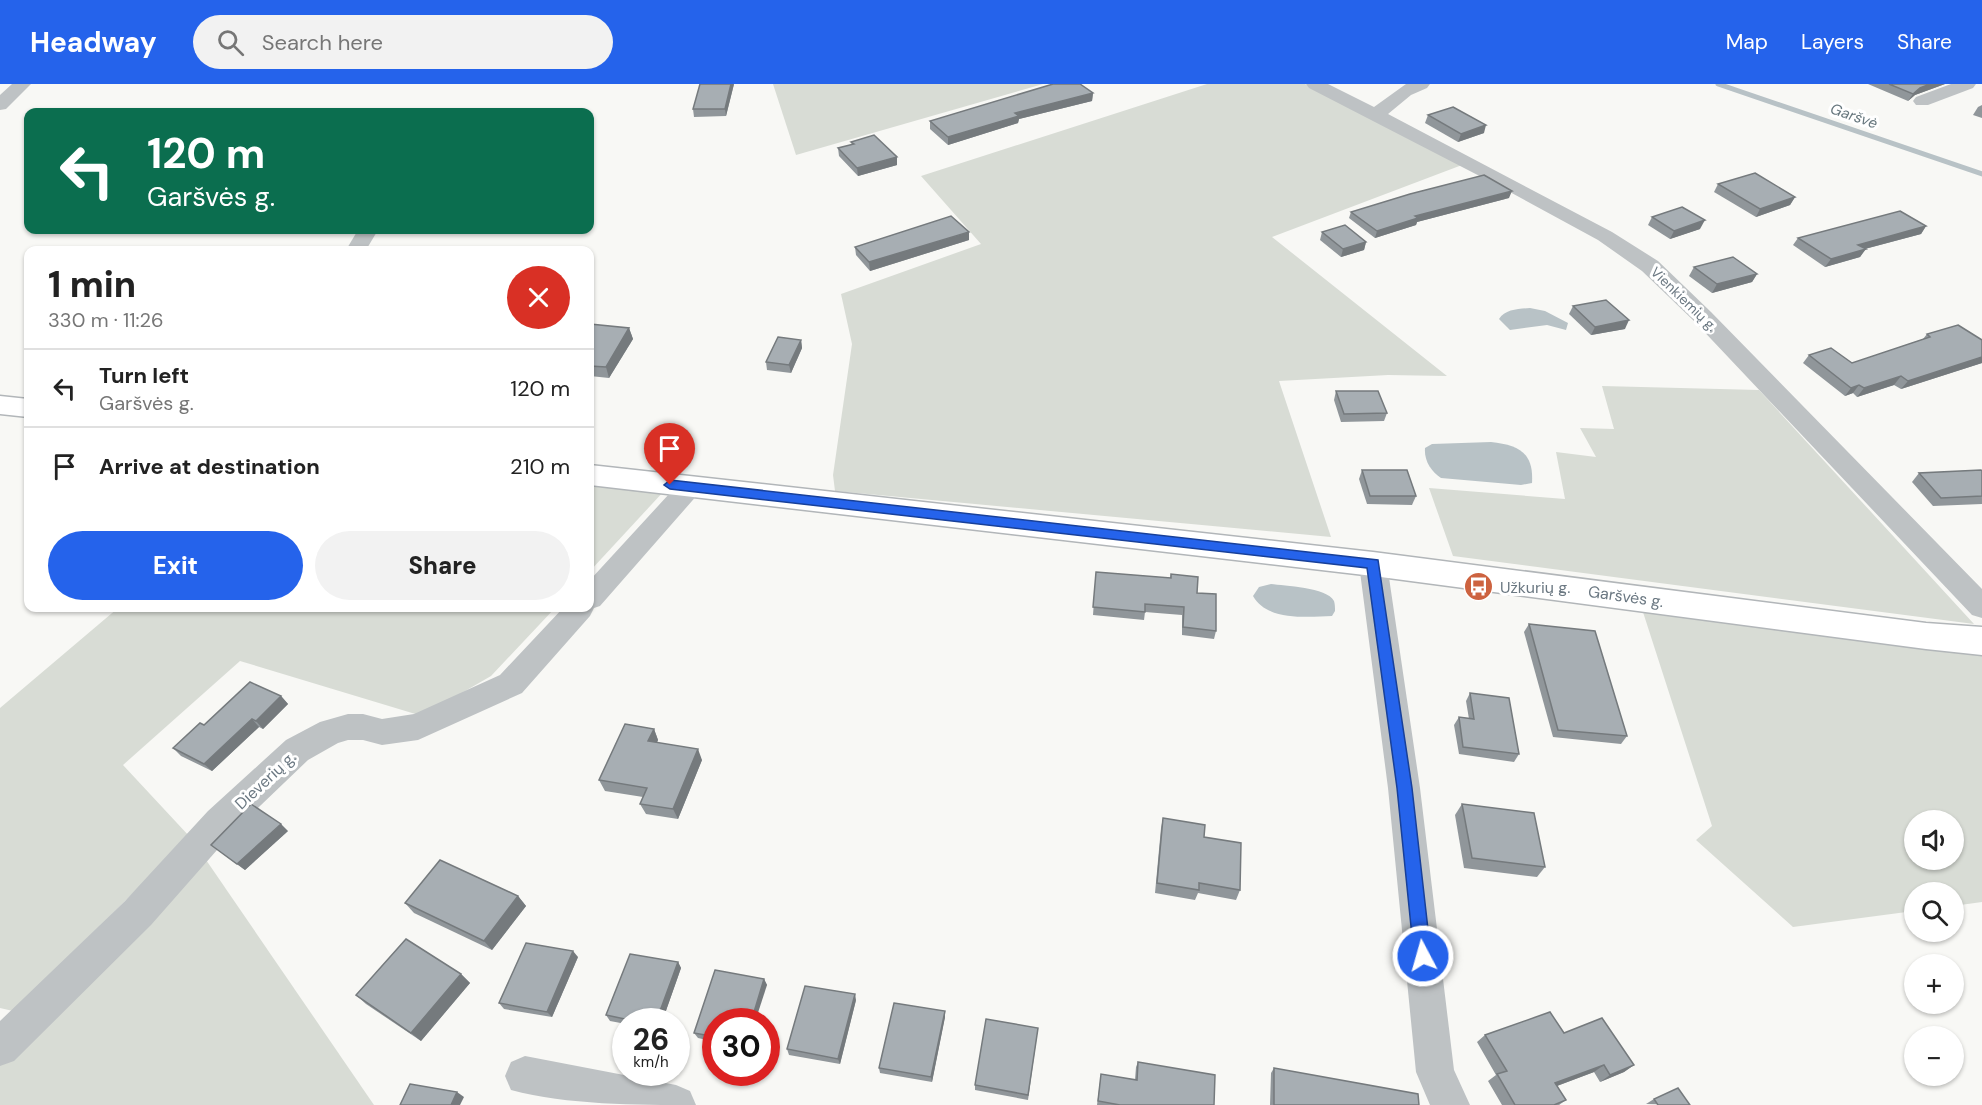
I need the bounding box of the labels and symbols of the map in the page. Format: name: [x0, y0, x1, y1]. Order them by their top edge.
water label: Garšvė: [1828, 99, 1881, 134]
street label: Vienkiemių g.: [1647, 263, 1721, 335]
pin: [644, 423, 695, 485]
bus stop icon: Užkurių g.: [1463, 571, 1495, 603]
place label: Užkurių g.: [1500, 577, 1570, 598]
street label: Garšvės g.: [1587, 581, 1665, 612]
street label: Dieverių g.: [230, 747, 300, 814]
position arrow: [1391, 924, 1455, 988]
speed limit sign: 30: [702, 1008, 780, 1086]

